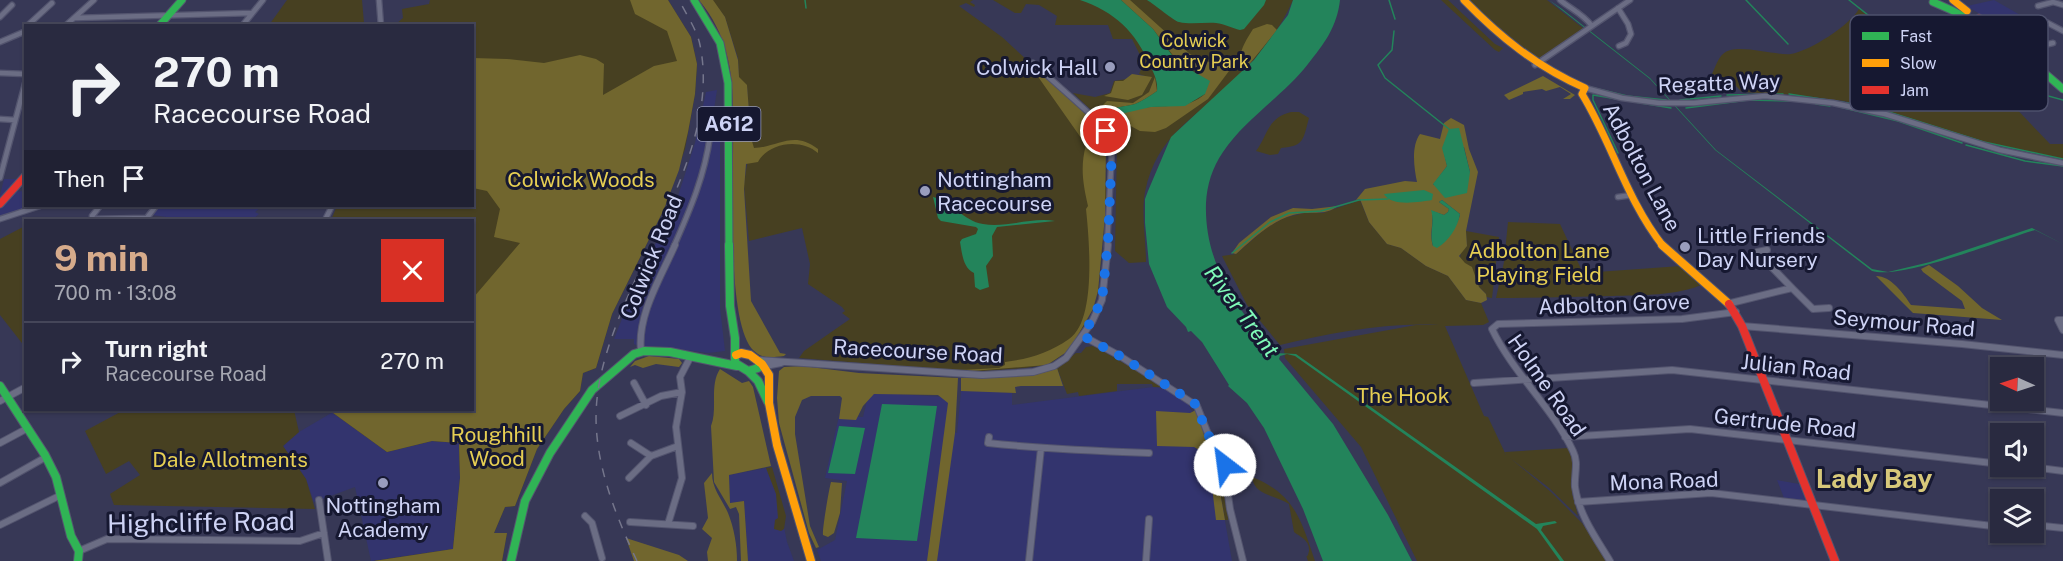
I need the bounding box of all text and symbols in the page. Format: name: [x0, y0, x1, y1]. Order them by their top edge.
legend: [1850, 15, 2048, 111]
text: Fast: [1900, 27, 1932, 46]
park label: Colwick Country Park: [1139, 30, 1249, 72]
text: 270 m: [153, 47, 280, 96]
icon: right: [54, 48, 132, 126]
text: Slow: [1900, 54, 1937, 73]
place label: Colwick Hall: [976, 55, 1098, 80]
marker: Colwick Hall: [1103, 60, 1117, 74]
street label: Regatta Way: [1657, 68, 1781, 98]
text: Jam: [1900, 81, 1929, 100]
text: Racecourse Road: [153, 97, 371, 129]
street label: Adbolton Lane: [1598, 99, 1686, 235]
pin: [1080, 105, 1131, 156]
road number: A612: [698, 107, 760, 141]
icon: arrive: [1089, 114, 1122, 147]
icon: arrive: [117, 162, 150, 195]
text: Then: [54, 166, 105, 192]
park label: Colwick Woods: [507, 167, 655, 192]
place label: Nottingham Racecourse: [937, 167, 1052, 216]
marker: Nottingham Racecourse: [918, 184, 932, 198]
street label: Colwick Road: [615, 191, 687, 323]
place label: Little Friends Day Nursery: [1697, 223, 1825, 272]
text: 9 min: [54, 237, 149, 279]
park label: Adbolton Lane Playing Field: [1468, 238, 1610, 287]
button: close: [381, 239, 444, 302]
marker: Little Friends Day Nursery: [1678, 240, 1692, 254]
water label: River Trent: [1199, 260, 1285, 362]
text: 700 m · 13:08: [54, 281, 177, 305]
street label: Adbolton Grove: [1538, 289, 1690, 319]
street label: Seymour Road: [1832, 304, 1976, 342]
street label: Holme Road: [1503, 329, 1591, 441]
street label: Racecourse Road: [833, 334, 1003, 368]
text: Turn right: [105, 336, 208, 362]
icon: right: [54, 345, 87, 378]
text: 270 m: [380, 348, 444, 374]
street label: Julian Road: [1740, 349, 1852, 385]
north arrow: [1990, 357, 2044, 411]
map controls: [1990, 357, 2044, 543]
text: Racecourse Road: [105, 362, 267, 386]
park label: The Hook: [1357, 383, 1450, 408]
street label: Gertrude Road: [1713, 403, 1857, 443]
park label: Roughhill Wood: [451, 422, 543, 471]
button: sound: [1990, 423, 2044, 477]
position arrow: [1193, 433, 1257, 497]
park label: Dale Allotments: [152, 447, 308, 472]
district label: Lady Bay: [1816, 462, 1932, 494]
street label: Mona Road: [1609, 467, 1719, 495]
marker: Nottingham Academy: [376, 476, 390, 490]
button: layers: [1990, 489, 2044, 543]
place label: Nottingham Academy: [326, 493, 440, 542]
street label: Highcliffe Road: [107, 505, 295, 539]

